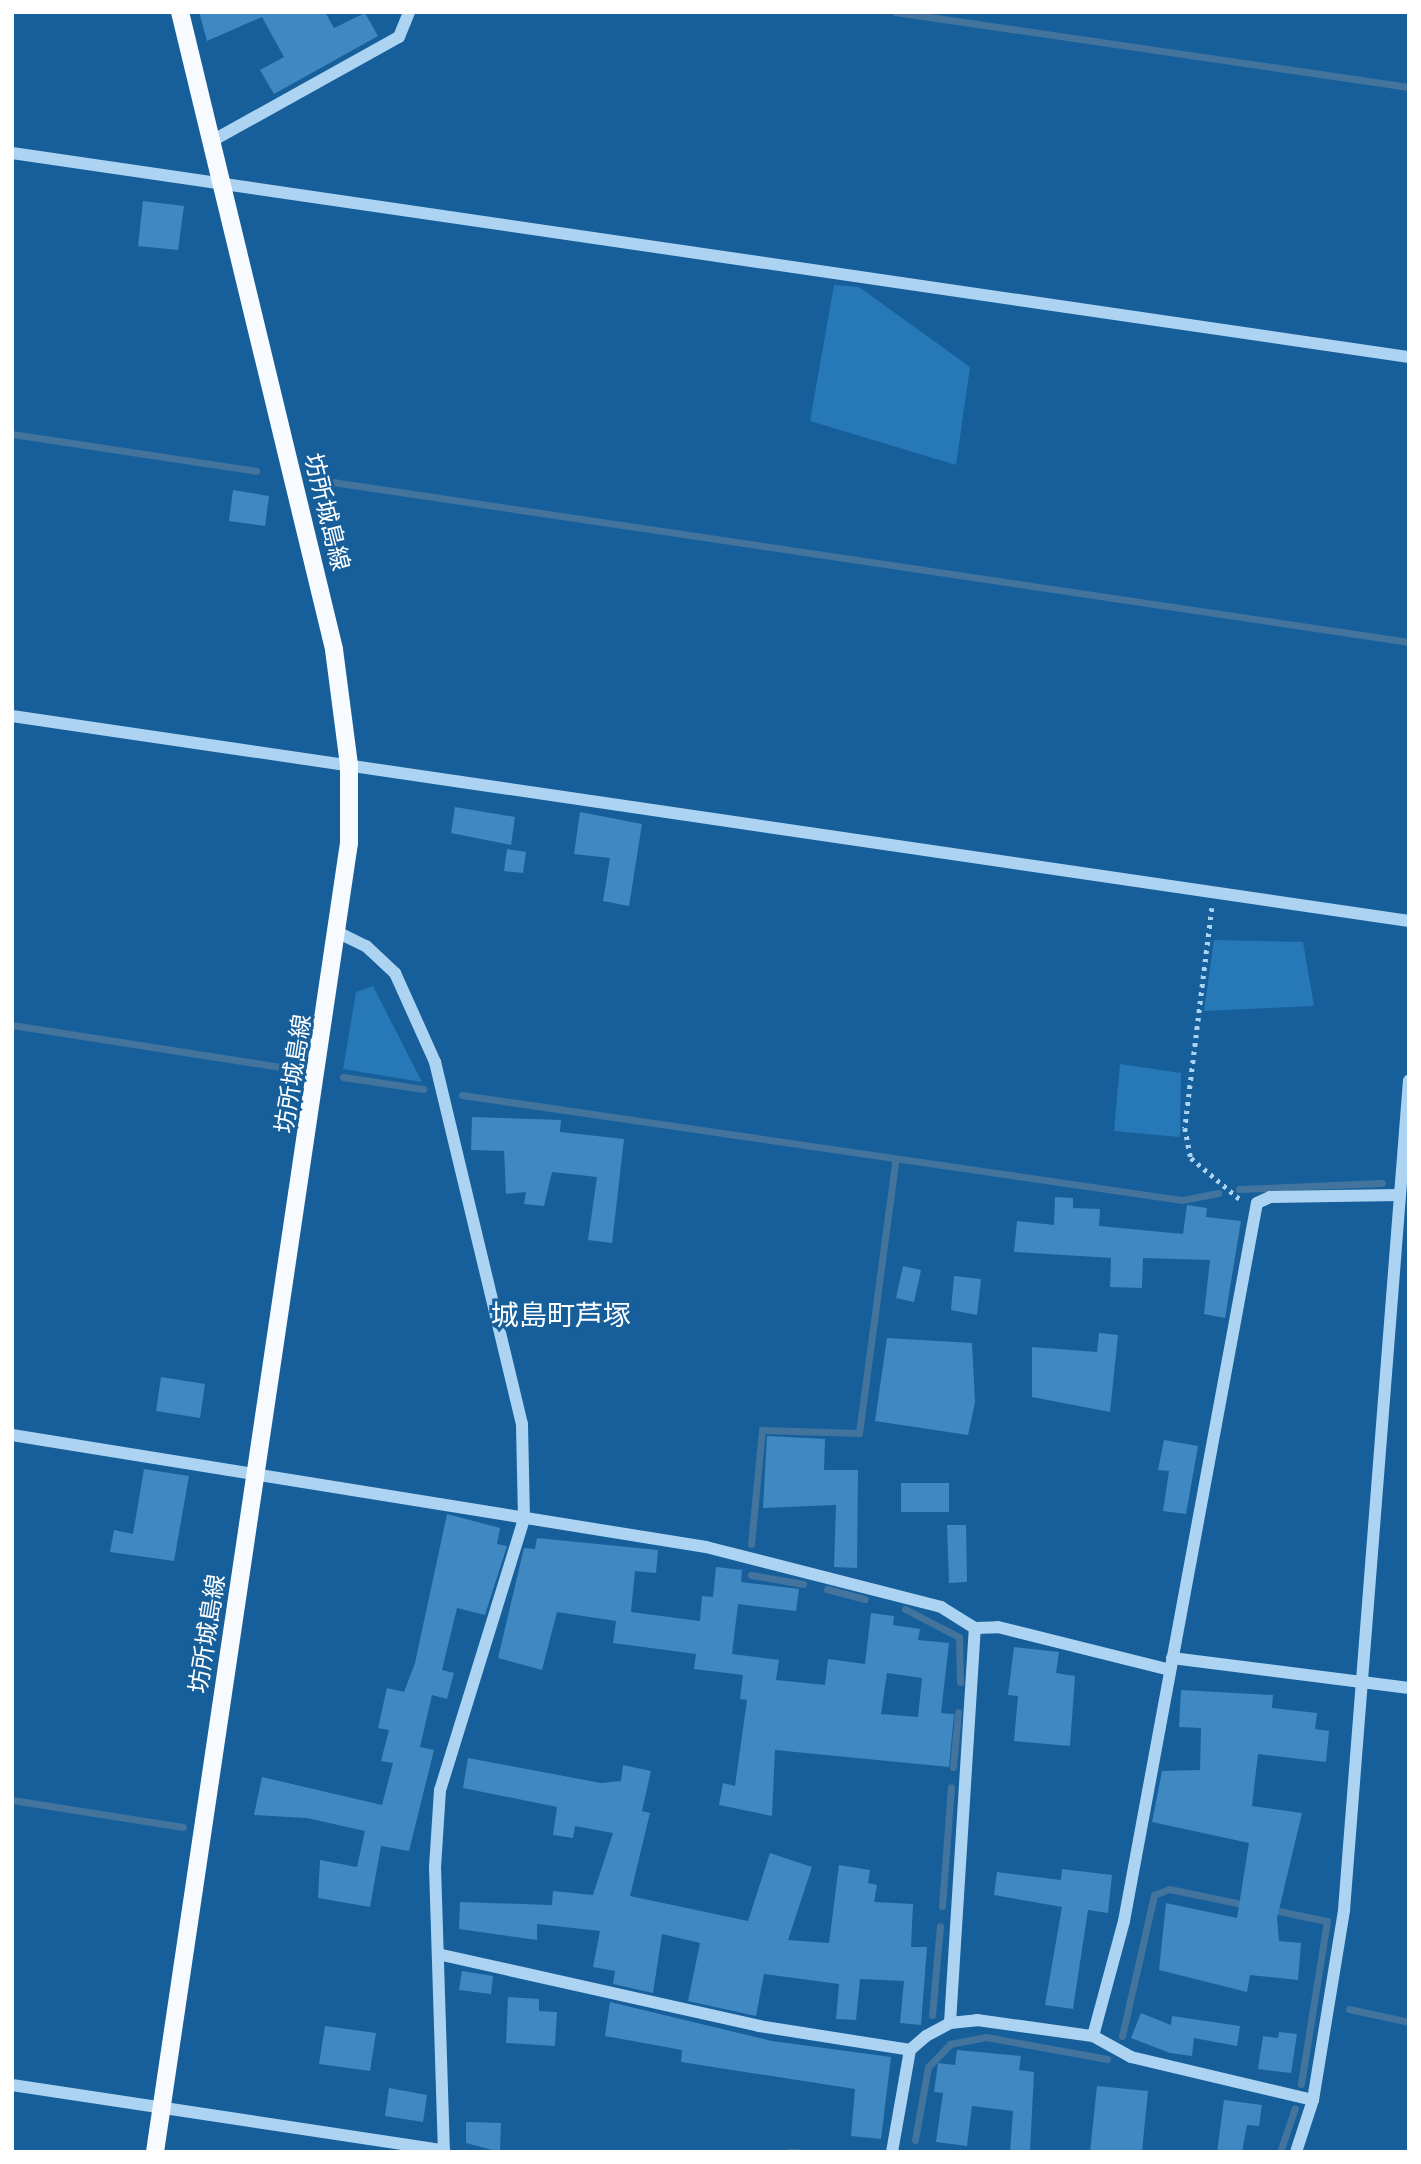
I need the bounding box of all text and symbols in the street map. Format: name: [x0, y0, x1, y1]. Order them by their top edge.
street label: 坊所城島線: [298, 450, 354, 574]
street label: 坊所城島線: [270, 1012, 318, 1136]
district label: 城島町芦塚: [491, 1299, 631, 1333]
street label: 坊所城島線: [184, 1572, 232, 1696]

